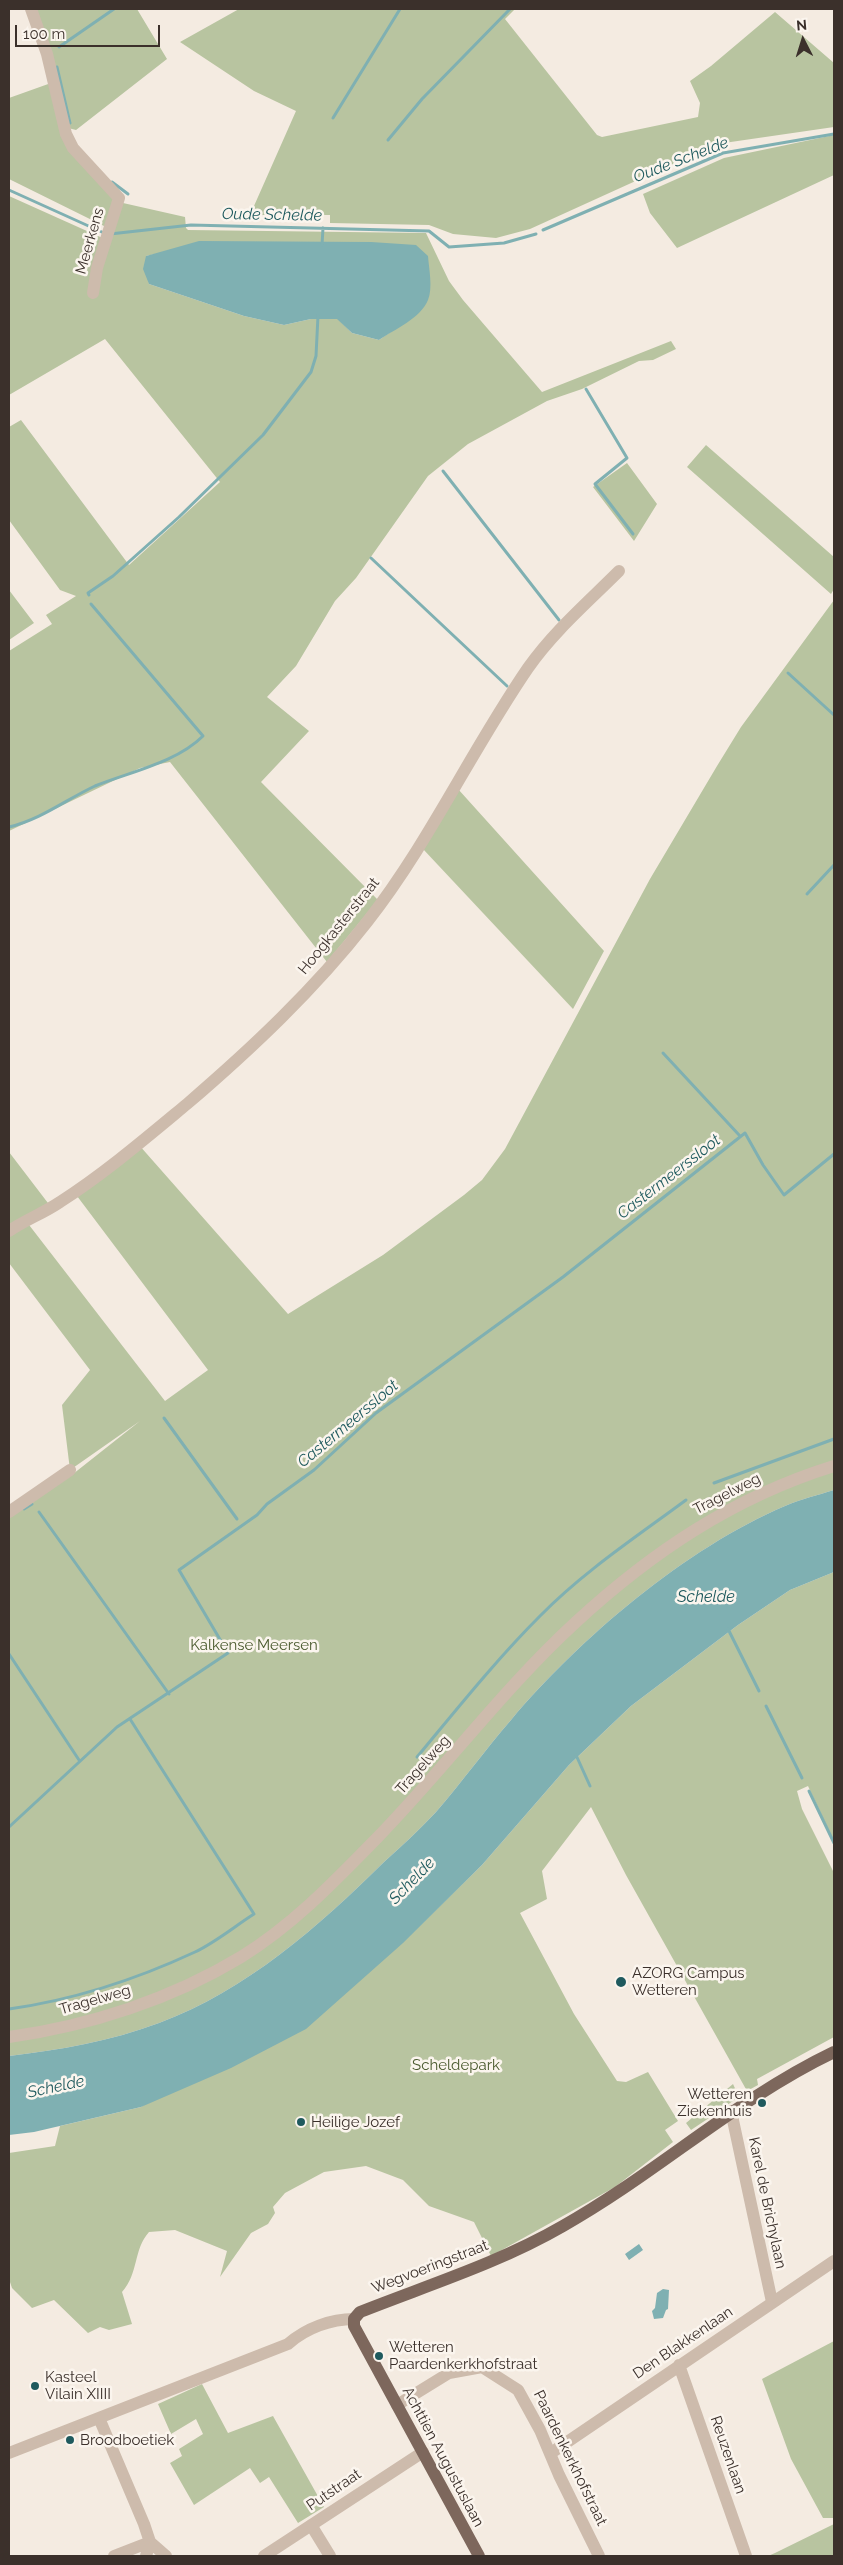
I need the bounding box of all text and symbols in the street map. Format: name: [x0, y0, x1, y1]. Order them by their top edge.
scale bar: [18, 15, 162, 47]
north arrow: [778, 15, 828, 65]
text: N: [796, 17, 808, 33]
text: 100 m: [23, 25, 65, 43]
water label: Oude Schelde: [631, 133, 731, 187]
water label: Oude Schelde: [222, 205, 322, 225]
street label: Meerkens: [72, 206, 108, 276]
street label: Hoogkasterstraat: [295, 874, 383, 978]
water label: Castermeerssloot: [614, 1131, 724, 1223]
water label: Castermeerssloot: [294, 1376, 402, 1472]
street label: Tragelweg: [690, 1469, 764, 1519]
water label: Schelde: [677, 1587, 735, 1607]
park label: Kalkense Meersen: [190, 1636, 318, 1654]
street label: Tragelweg: [392, 1732, 454, 1798]
water label: Schelde: [385, 1854, 439, 1908]
place label: AZORG Campus Wetteren: [632, 1964, 745, 1999]
marker: AZORG Campus Wetteren: [614, 1975, 628, 1989]
street label: Tragelweg: [57, 1981, 133, 2019]
park label: Scheldepark: [412, 2056, 500, 2074]
water label: Schelde: [26, 2072, 86, 2102]
place label: Wetteren Ziekenhuis: [677, 2085, 752, 2120]
marker: Wetteren Ziekenhuis: [756, 2097, 768, 2109]
place label: Heilige Jozef: [311, 2113, 400, 2131]
marker: Heilige Jozef: [295, 2116, 307, 2128]
street label: Karel de Brichylaan: [744, 2136, 790, 2270]
street label: Wegvoeringstraat: [369, 2236, 491, 2298]
street label: Den Blakkenlaan: [630, 2303, 736, 2383]
place label: Wetteren Paardenkerkhofstraat: [389, 2338, 537, 2373]
marker: Wetteren Paardenkerkhofstraat: [373, 2350, 385, 2362]
place label: Kasteel Vilain XIIII: [45, 2368, 111, 2403]
marker: Kasteel Vilain XIIII: [29, 2380, 41, 2392]
street label: Achttien Augustuslaan: [398, 2384, 488, 2530]
street label: Paardenkerkhofstraat: [529, 2387, 611, 2529]
street label: Reuzenlaan: [706, 2414, 750, 2496]
place label: Broodboetiek: [80, 2431, 174, 2449]
marker: Broodboetiek: [64, 2434, 76, 2446]
street label: Putstraat: [303, 2465, 365, 2515]

